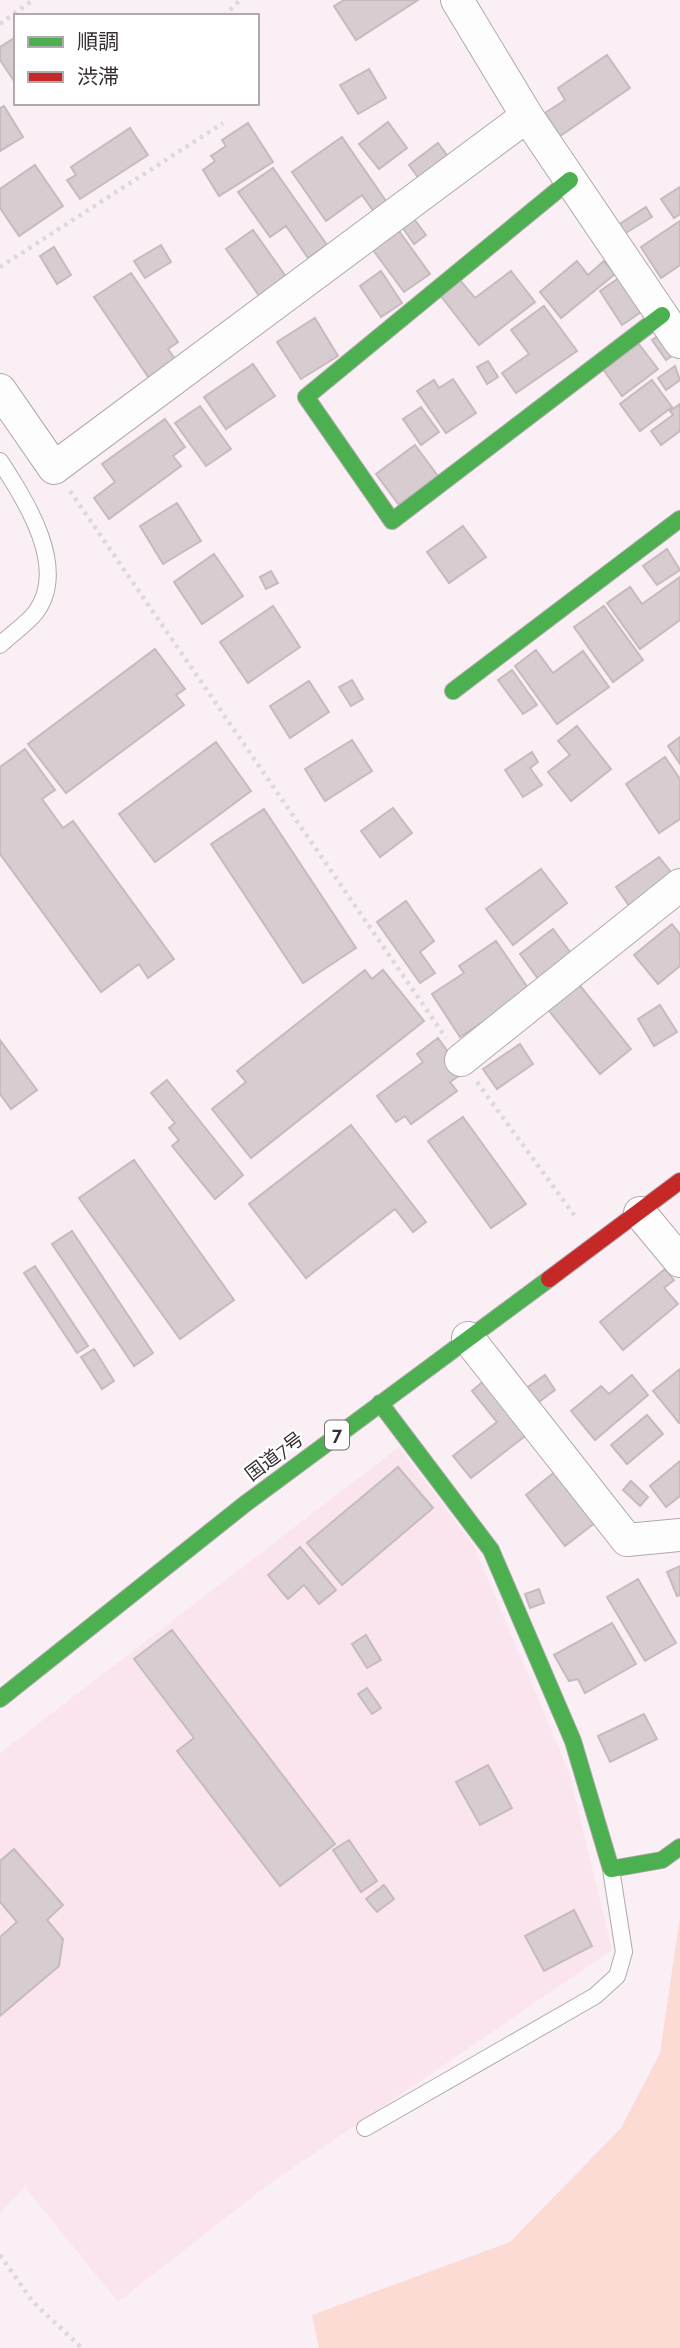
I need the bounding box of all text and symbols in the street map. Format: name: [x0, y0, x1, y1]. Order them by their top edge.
legend: [14, 14, 259, 105]
text: 順調: [77, 29, 119, 54]
text: 渋滞: [77, 64, 119, 89]
road number: 7: [325, 1420, 349, 1450]
street label: 国道7号: [241, 1427, 307, 1485]

